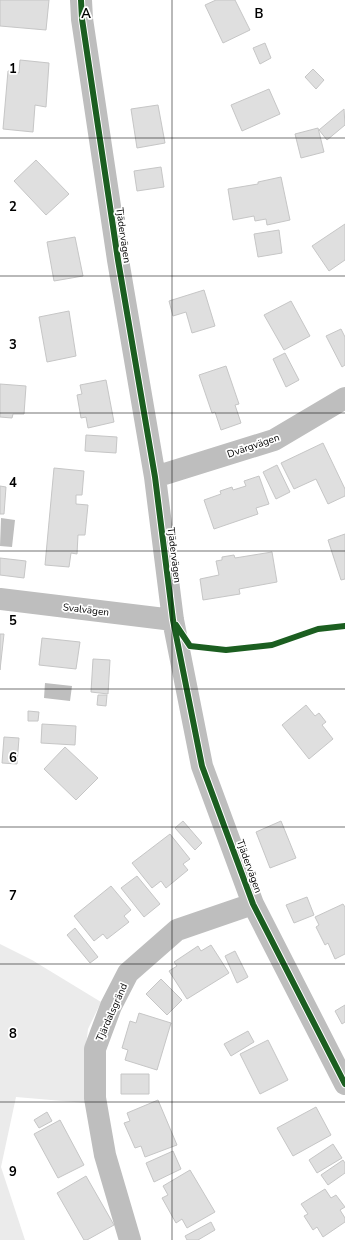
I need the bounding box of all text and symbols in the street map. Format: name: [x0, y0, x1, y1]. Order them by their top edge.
text: A: [81, 5, 91, 23]
text: B: [255, 5, 264, 23]
text: 1: [9, 60, 17, 78]
text: 2: [9, 198, 17, 216]
street label: Tjädervägen: [112, 206, 134, 264]
text: 3: [9, 336, 17, 354]
street label: Dvärgvägen: [225, 430, 281, 461]
text: 4: [9, 474, 17, 492]
street label: Tjädervägen: [164, 527, 184, 584]
street label: Svalvägen: [62, 600, 110, 620]
text: 5: [9, 612, 17, 630]
text: 6: [9, 749, 17, 767]
street label: Tjädervägen: [233, 838, 265, 895]
text: 7: [9, 887, 17, 905]
street label: Tjärdalsgränd: [93, 981, 131, 1044]
text: 8: [9, 1025, 17, 1043]
text: 9: [9, 1163, 17, 1181]

